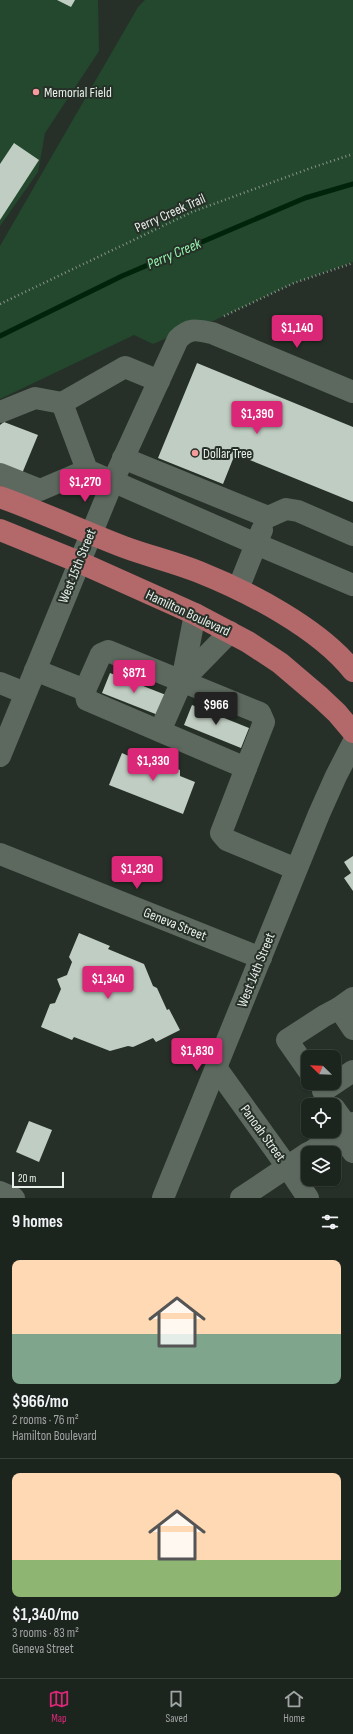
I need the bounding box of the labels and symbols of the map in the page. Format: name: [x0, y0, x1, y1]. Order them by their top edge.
place label: Memorial Field: [44, 84, 112, 101]
marker: Memorial Field: [31, 87, 41, 97]
street label: Perry Creek Trail: [132, 190, 208, 236]
water label: Perry Creek: [144, 234, 204, 274]
pin: $1,140: [264, 315, 330, 349]
pin: $1,390: [224, 401, 290, 435]
place label: Dollar Tree: [203, 445, 252, 462]
marker: Dollar Tree: [190, 448, 200, 458]
pin: $1,270: [52, 469, 118, 503]
street label: West 15th Street: [54, 526, 100, 606]
street label: Hamilton Boulevard: [143, 586, 233, 640]
pin: $871: [110, 660, 158, 694]
pin: $966: [192, 692, 240, 726]
pin: $1,330: [120, 748, 186, 782]
pin: $1,230: [104, 856, 170, 890]
street label: Geneva Street: [141, 904, 209, 944]
street label: West 14th Street: [233, 930, 279, 1010]
pin: $1,340: [75, 966, 141, 1000]
pin: $1,830: [164, 1038, 230, 1072]
north arrow: [301, 1050, 341, 1090]
street label: Panoah Street: [237, 1101, 289, 1165]
scale bar: [12, 1170, 64, 1189]

